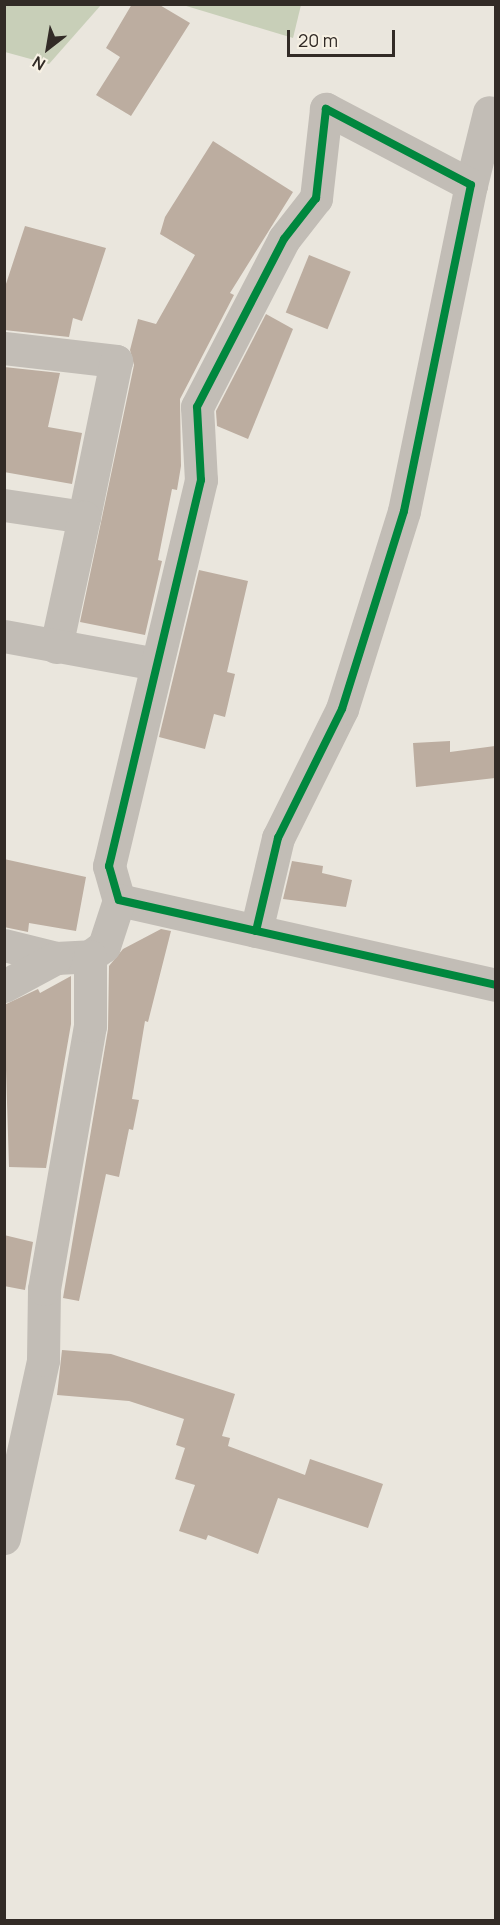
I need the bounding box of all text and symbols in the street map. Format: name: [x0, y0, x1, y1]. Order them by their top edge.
north arrow: [18, 18, 78, 78]
scale bar: [290, 18, 398, 56]
text: 20 m: [298, 28, 338, 52]
text: N: [28, 51, 49, 76]

